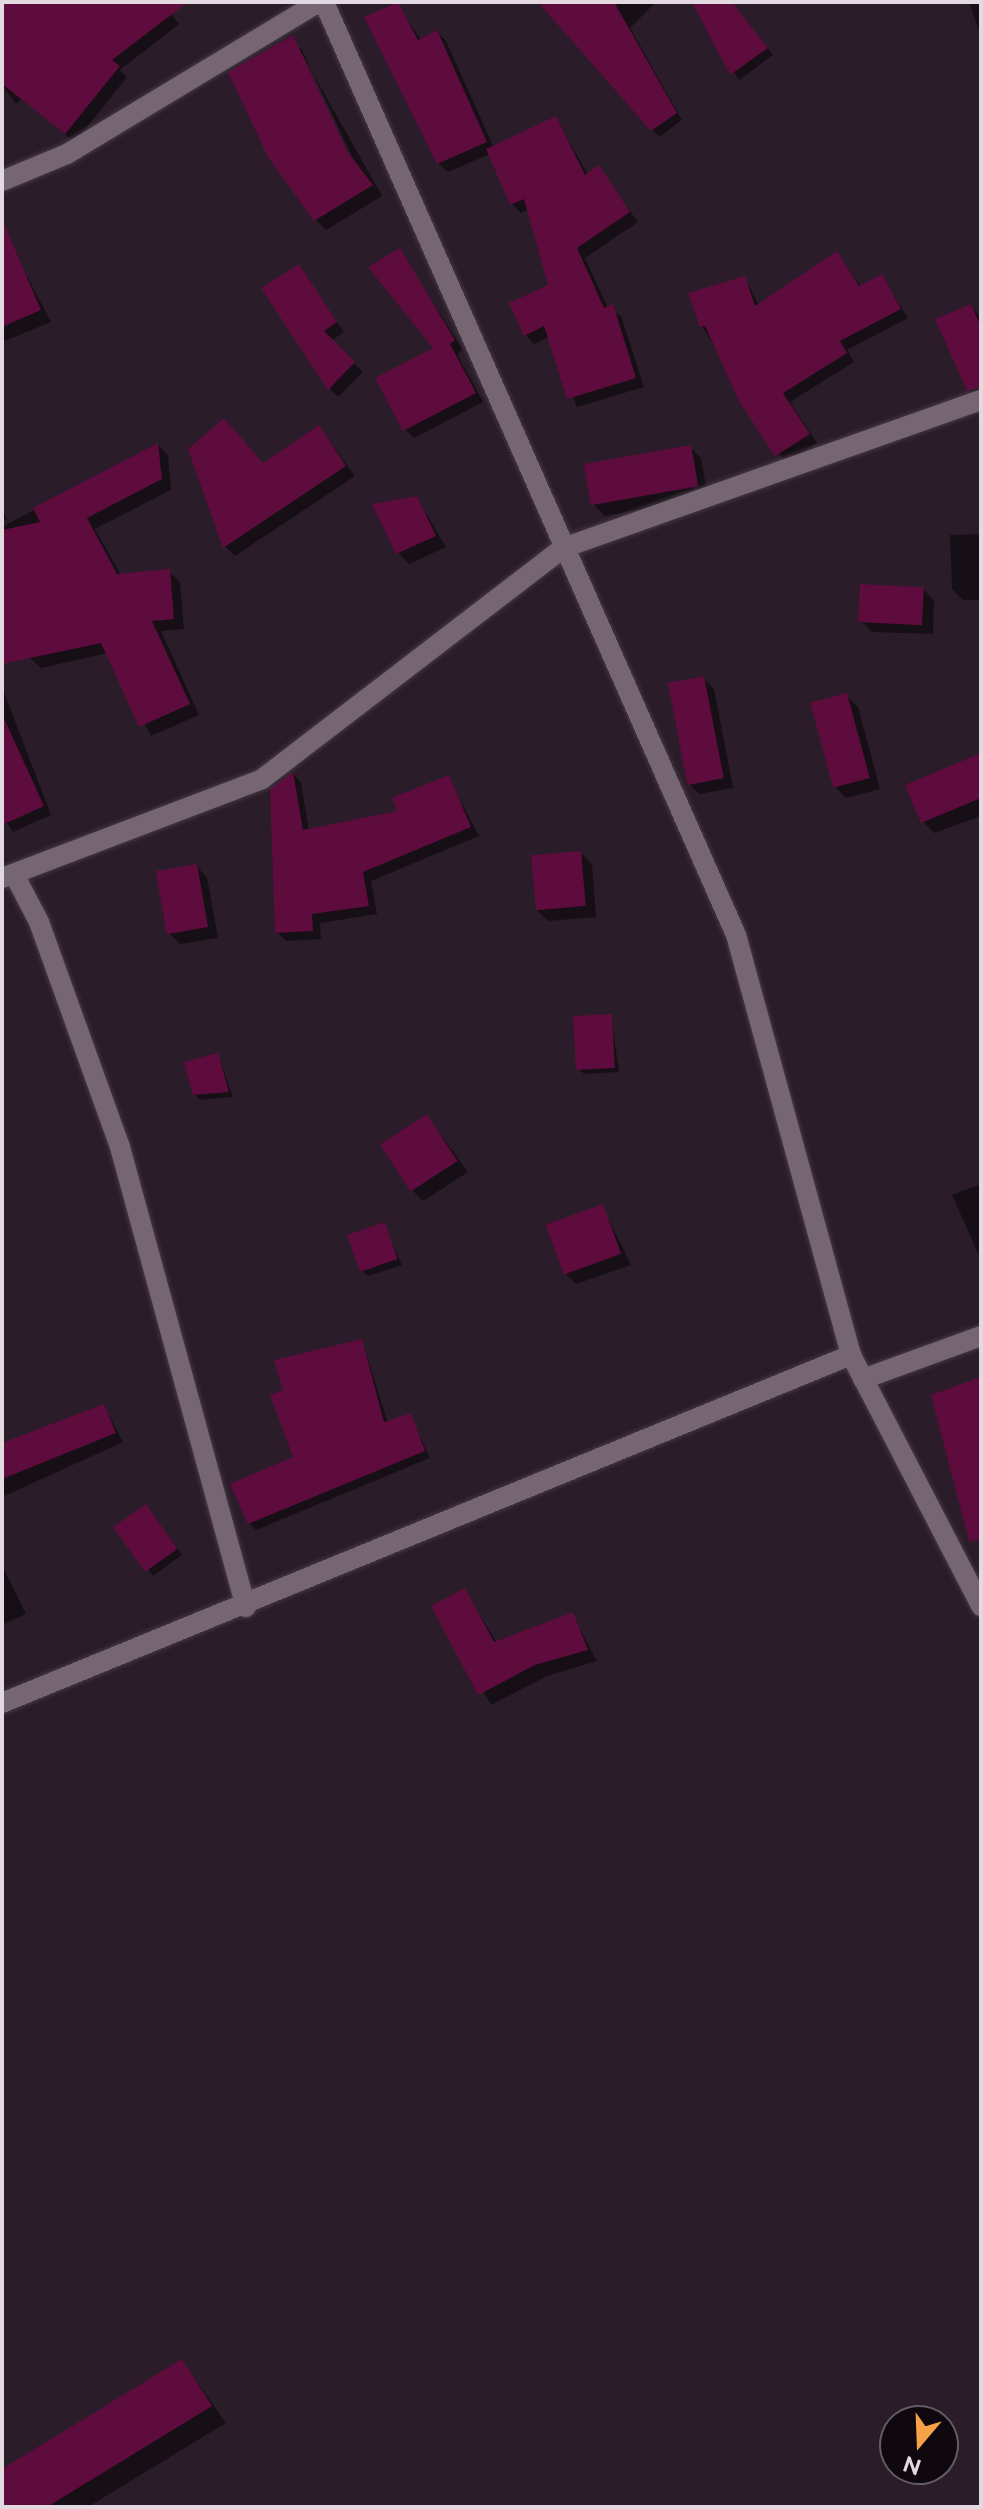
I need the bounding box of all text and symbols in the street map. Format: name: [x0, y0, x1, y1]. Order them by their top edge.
north arrow: [879, 2405, 959, 2485]
text: N: [900, 2451, 924, 2481]

